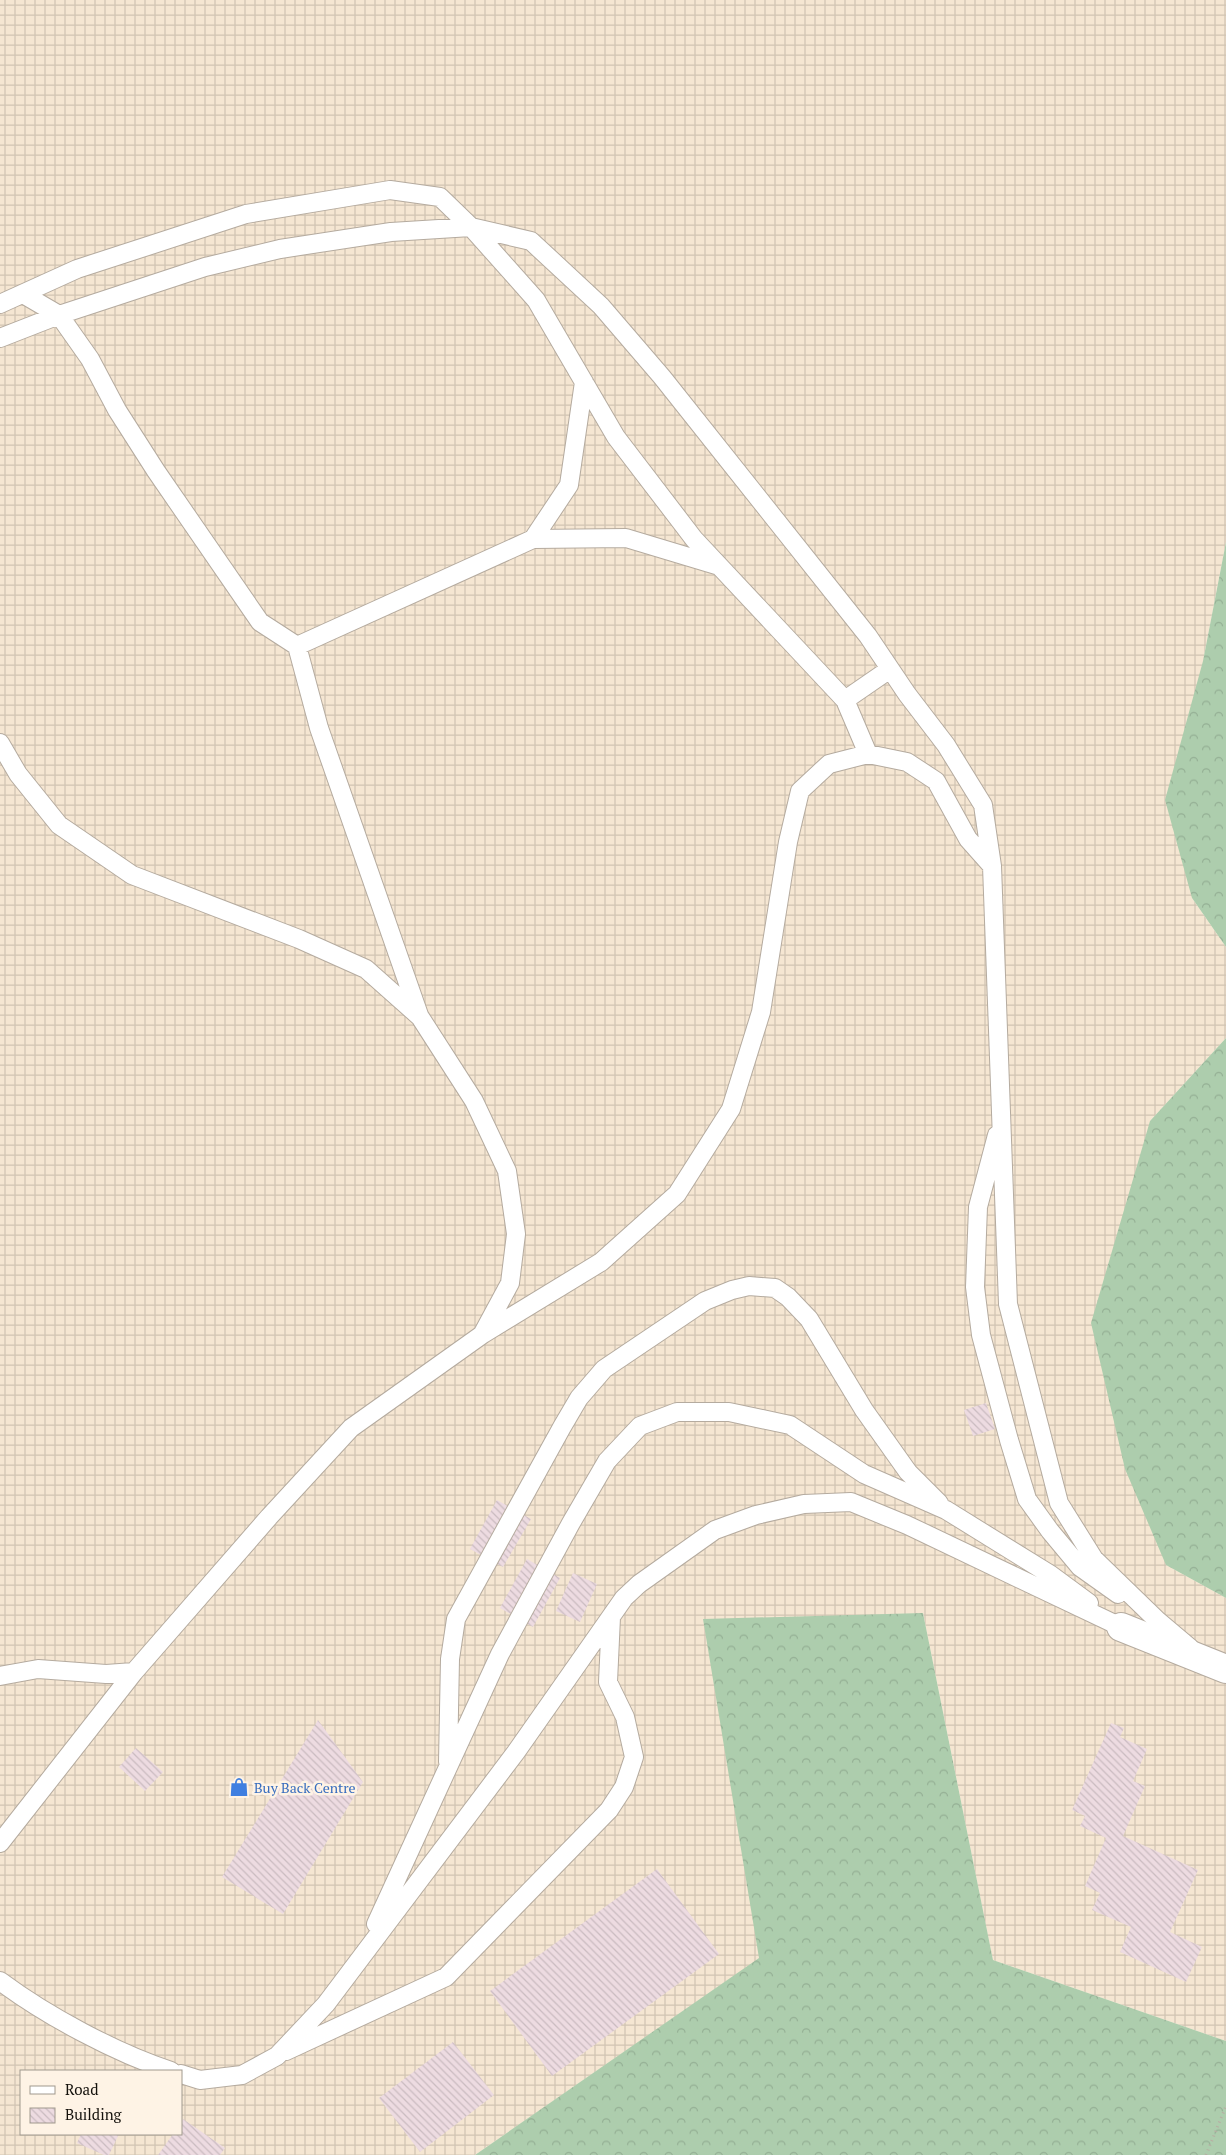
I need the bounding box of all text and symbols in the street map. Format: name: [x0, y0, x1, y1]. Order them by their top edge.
shop icon: Buy Back Centre: [228, 1776, 250, 1798]
place label: Buy Back Centre: [254, 1778, 356, 1797]
legend: [20, 2070, 182, 2135]
text: Road: [65, 2079, 98, 2099]
text: Building: [65, 2104, 123, 2124]

